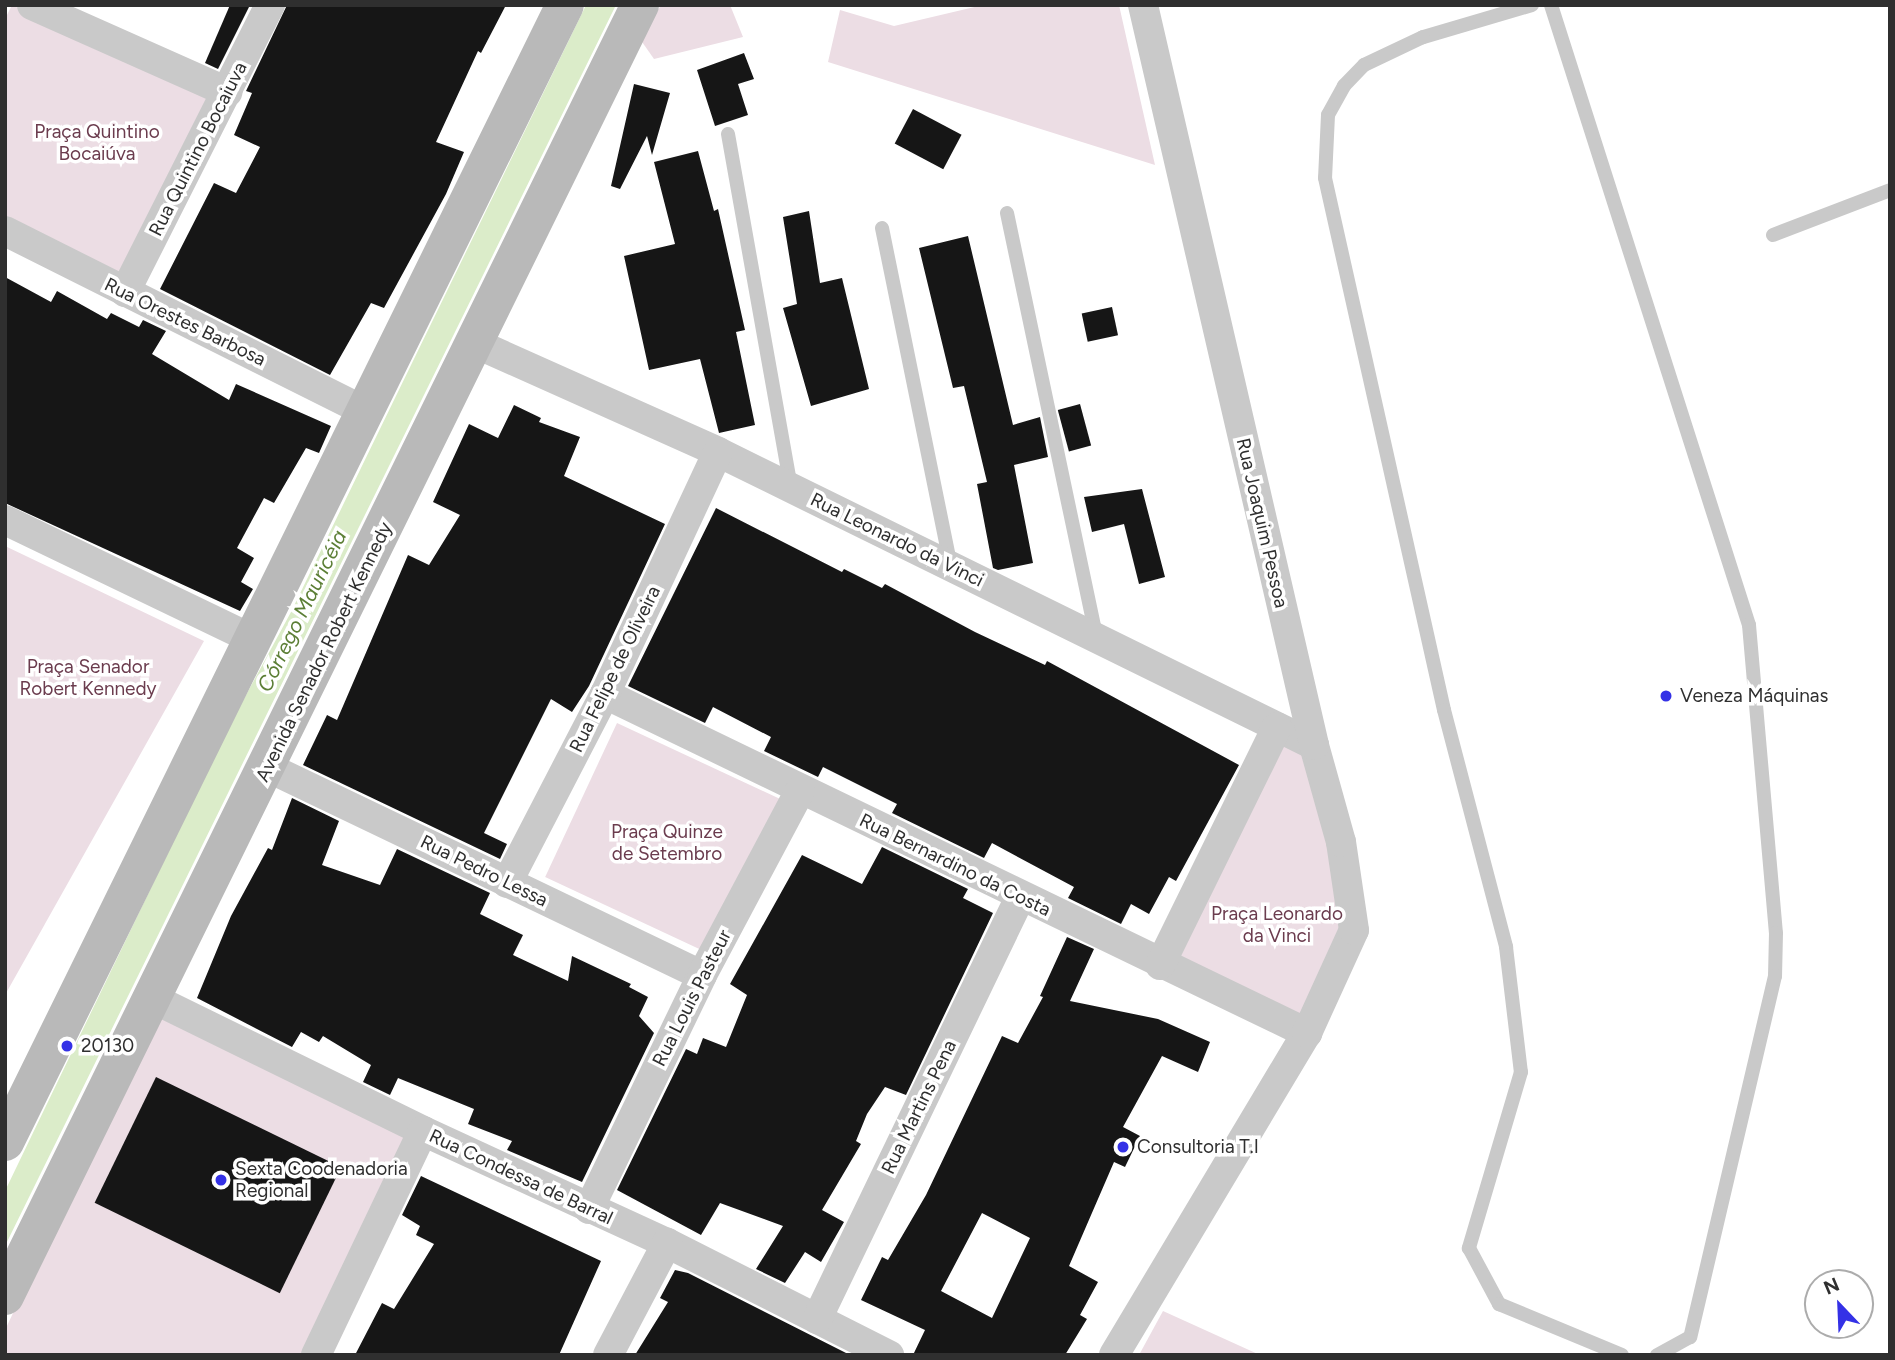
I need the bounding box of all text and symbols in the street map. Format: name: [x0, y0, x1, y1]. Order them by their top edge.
street label: Rua Quintino Bocaiuva: [144, 58, 252, 240]
park label: Praça Quintino Bocaiúva: [34, 121, 160, 165]
street label: Rua Orestes Barbosa: [101, 273, 269, 371]
street label: Rua Joaquim Pessoa: [1231, 436, 1293, 610]
street label: Rua Leonardo da Vinci: [807, 488, 987, 592]
street label: Avenida Senador Robert Kennedy: [251, 518, 397, 786]
water label: Córrego Mauricéia: [252, 526, 352, 696]
street label: Rua Felipe de Oliveira: [565, 582, 665, 756]
park label: Praça Senador Robert Kennedy: [19, 656, 157, 700]
place label: Veneza Máquinas: [1680, 685, 1828, 707]
marker: Veneza Máquinas: [1658, 688, 1674, 704]
street label: Rua Bernardino da Costa: [856, 809, 1054, 921]
park label: Praça Quinze de Setembro: [611, 821, 723, 865]
street label: Rua Pedro Lessa: [417, 830, 551, 912]
park label: Praça Leonardo da Vinci: [1211, 903, 1343, 947]
street label: Rua Louis Pasteur: [648, 926, 736, 1070]
place label: 20130: [81, 1035, 134, 1057]
street label: Rua Martins Pena: [877, 1036, 961, 1178]
marker: 20130: [59, 1038, 75, 1054]
street label: Rua Condessa de Barral: [426, 1124, 616, 1230]
place label: Consultoria T.I: [1137, 1136, 1259, 1158]
marker: Consultoria T.I: [1115, 1139, 1131, 1155]
place label: Sexta Coodenadoria Regional: [235, 1158, 408, 1202]
marker: Sexta Coodenadoria Regional: [213, 1172, 229, 1188]
north arrow: [1804, 1269, 1874, 1339]
text: N: [1820, 1273, 1843, 1300]

